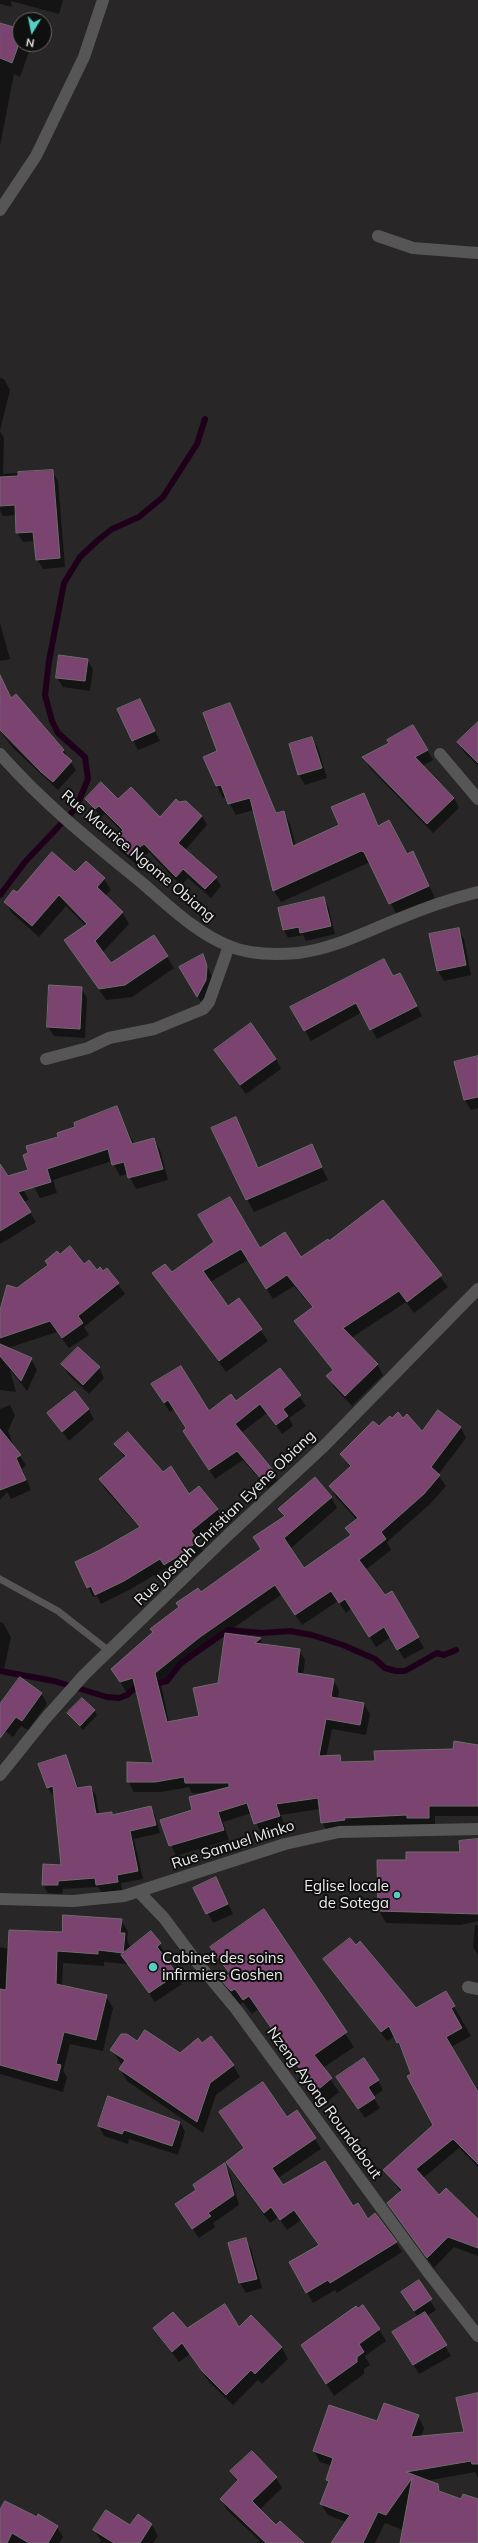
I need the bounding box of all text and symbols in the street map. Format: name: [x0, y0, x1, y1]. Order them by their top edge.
north arrow: [12, 12, 52, 52]
text: N: [25, 35, 35, 50]
street label: Rue Maurice Ngome Obiang: [58, 786, 218, 926]
street label: Rue Joseph Christian Eyene Obiang: [131, 1427, 319, 1609]
street label: Rue Samuel Minko: [169, 1817, 297, 1873]
place label: Eglise locale de Sotega: [304, 1877, 389, 1912]
marker: Eglise locale de Sotega: [392, 1890, 402, 1900]
place label: Cabinet des soins infirmiers Goshen: [162, 1949, 284, 1984]
marker: Cabinet des soins infirmiers Goshen: [147, 1961, 159, 1973]
street label: Nzeng Ayong Roundabout: [263, 2024, 385, 2182]

